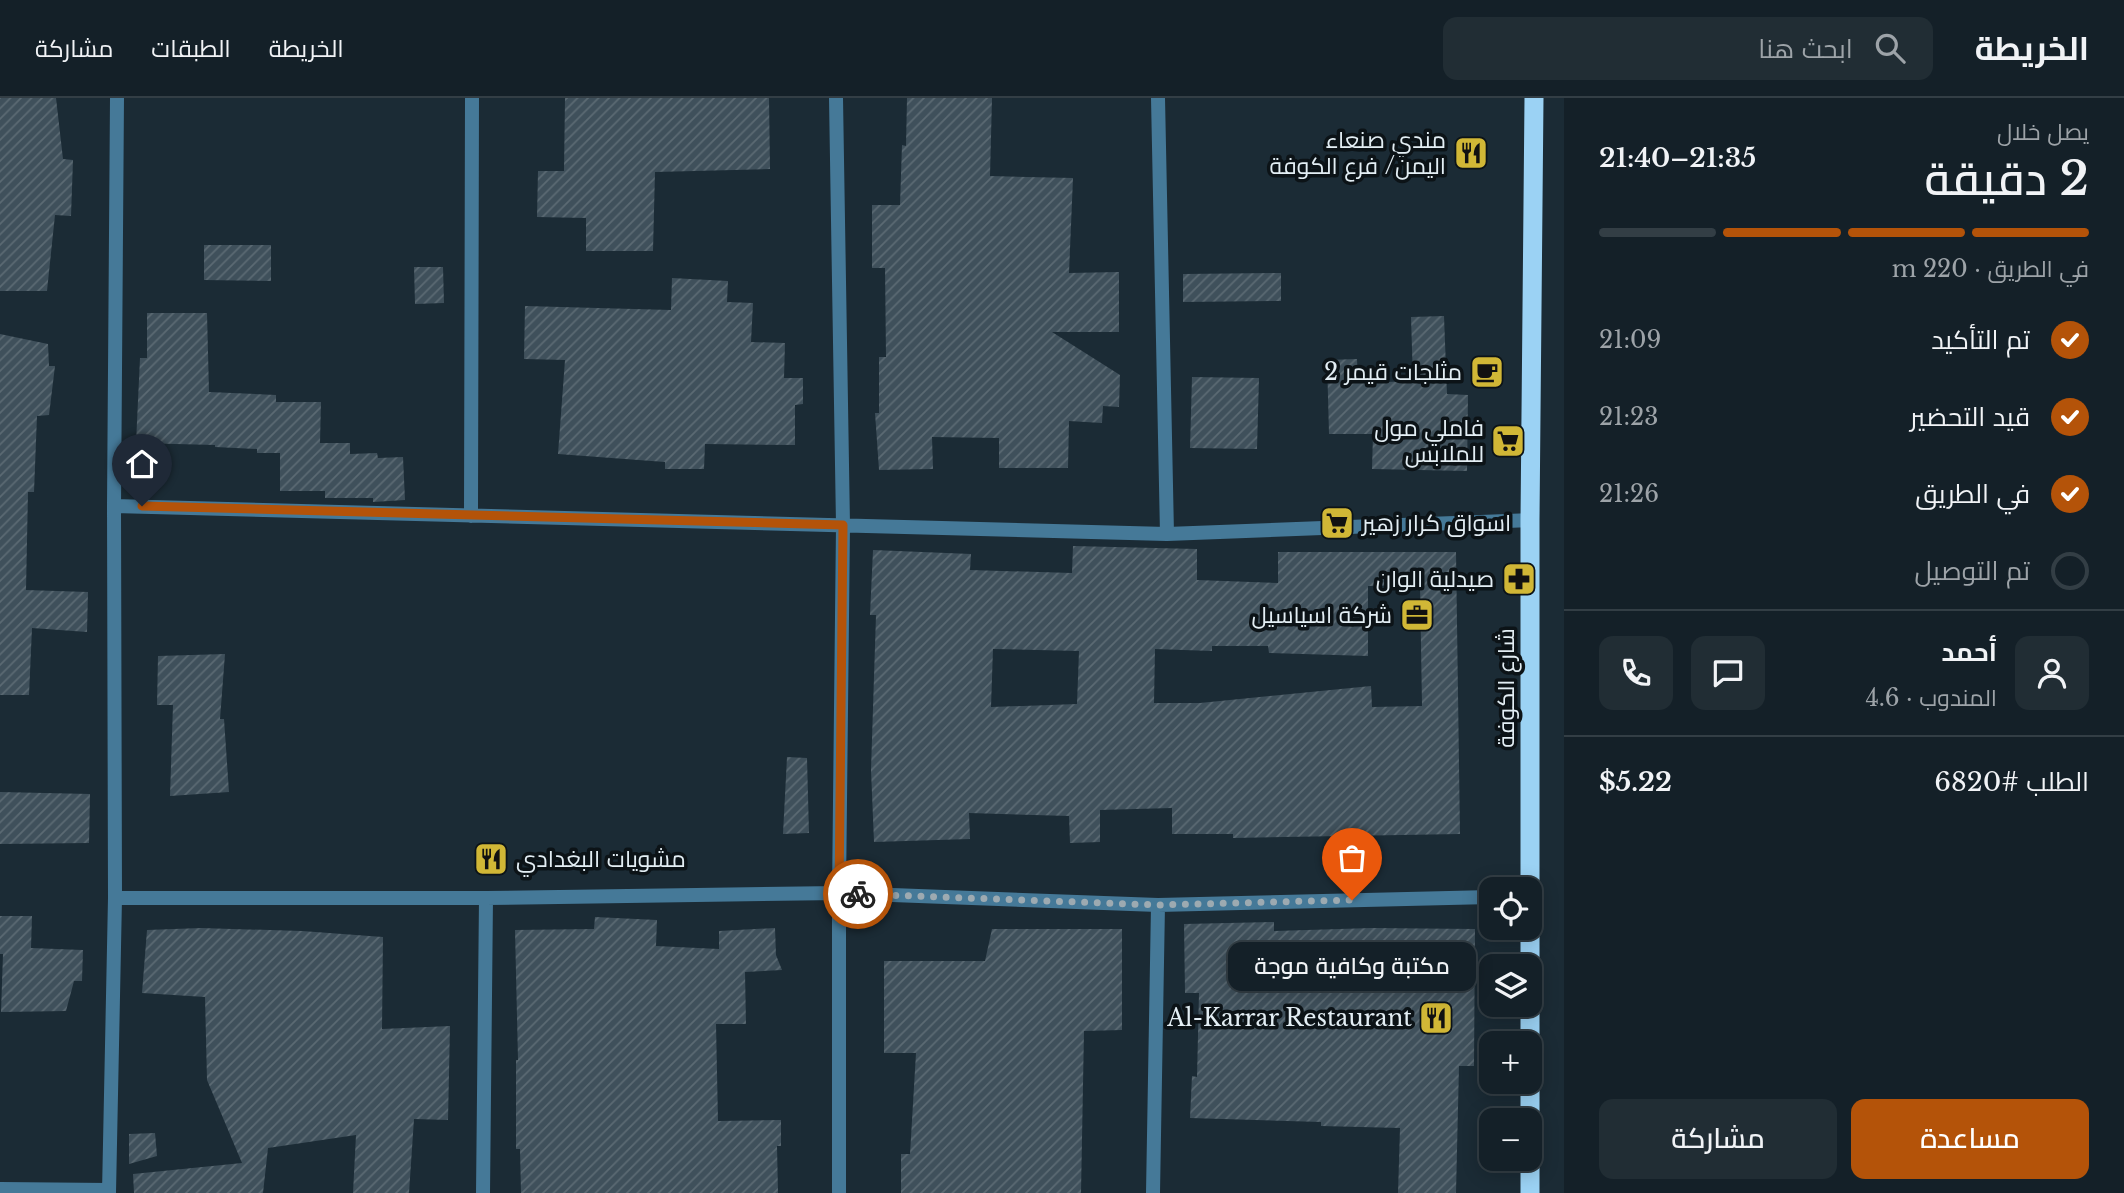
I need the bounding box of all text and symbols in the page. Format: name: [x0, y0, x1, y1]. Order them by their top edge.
search box: [1443, 17, 1933, 80]
text: الخريطة: [1975, 28, 2089, 69]
icon: search: [1871, 29, 1909, 67]
text: ابحث هنا: [1758, 33, 1853, 65]
text: مشاركة: [35, 34, 113, 63]
text: الطبقات: [151, 34, 231, 63]
text: الخريطة: [269, 34, 344, 63]
text: يصل خلال: [1997, 118, 2089, 146]
place label: مندي صنعاء اليمن/ فرع الكوفة: [1270, 126, 1446, 182]
restaurant icon: مندي صنعاء اليمن/ فرع الكوفة: [1452, 134, 1490, 172]
text: 21:35–21:40: [1599, 142, 1756, 174]
text: 2 دقيقة: [1924, 150, 2089, 207]
text: في الطريق · 220 m: [1892, 255, 2089, 283]
icon: check: [2051, 321, 2089, 359]
text: تم التأكيد: [1931, 324, 2030, 356]
text: 21:09: [1599, 326, 1661, 354]
cafe icon: مثلجات قيمر 2: [1468, 353, 1506, 391]
place label: مثلجات قيمر 2: [1324, 358, 1462, 386]
icon: check: [2051, 398, 2089, 436]
text: قيد التحضير: [1910, 401, 2030, 433]
text: 21:23: [1599, 403, 1658, 431]
place label: فاملي مول للملابس: [1374, 414, 1484, 468]
supermarket icon: فاملي مول للملابس: [1489, 422, 1527, 460]
pin: [112, 434, 172, 506]
icon: home: [123, 445, 161, 483]
icon: check: [2051, 475, 2089, 513]
text: في الطريق: [1915, 478, 2030, 510]
text: 21:26: [1599, 480, 1659, 508]
supermarket icon: اسواق كرار زهير: [1318, 504, 1356, 542]
place label: اسواق كرار زهير: [1360, 509, 1511, 537]
text: تم التوصيل: [1915, 555, 2030, 587]
pharmacy icon: صيدلية الوان: [1500, 560, 1538, 598]
place label: صيدلية الوان: [1376, 565, 1494, 593]
office icon: شركة اسياسيل: [1398, 596, 1436, 634]
place label: شركة اسياسيل: [1252, 601, 1392, 629]
street label: شارع الكوفة: [1492, 628, 1522, 748]
button: phone: [1599, 636, 1673, 710]
button: chat: [1691, 636, 1765, 710]
text: أحمد: [1941, 636, 1997, 668]
button: person: [2015, 636, 2089, 710]
text: المندوب · 4.6: [1865, 684, 1997, 712]
text: $5.22: [1599, 766, 1672, 798]
text: الطلب #6820: [1934, 766, 2089, 798]
pin: [1322, 828, 1382, 900]
icon: bag: [1333, 839, 1371, 877]
restaurant icon: مشويات البغدادي: [472, 840, 510, 878]
place label: مشويات البغدادي: [516, 845, 686, 877]
courier: [823, 859, 893, 929]
icon: bike: [839, 875, 877, 913]
map controls: [1479, 877, 1542, 1171]
button: locate: [1479, 877, 1542, 940]
callout: مكتبة وكافية موجة: [1228, 942, 1476, 991]
text: مكتبة وكافية موجة: [1254, 952, 1450, 980]
button: layers: [1479, 954, 1542, 1017]
restaurant icon: ِAl-Karrar Restaurant: [1417, 999, 1455, 1037]
place label: ِAl-Karrar Restaurant: [1166, 1004, 1412, 1032]
button: +: [1479, 1031, 1542, 1094]
button: مشاركة: [1599, 1099, 1837, 1179]
button: مساعدة: [1851, 1099, 2089, 1179]
button: −: [1479, 1108, 1542, 1171]

